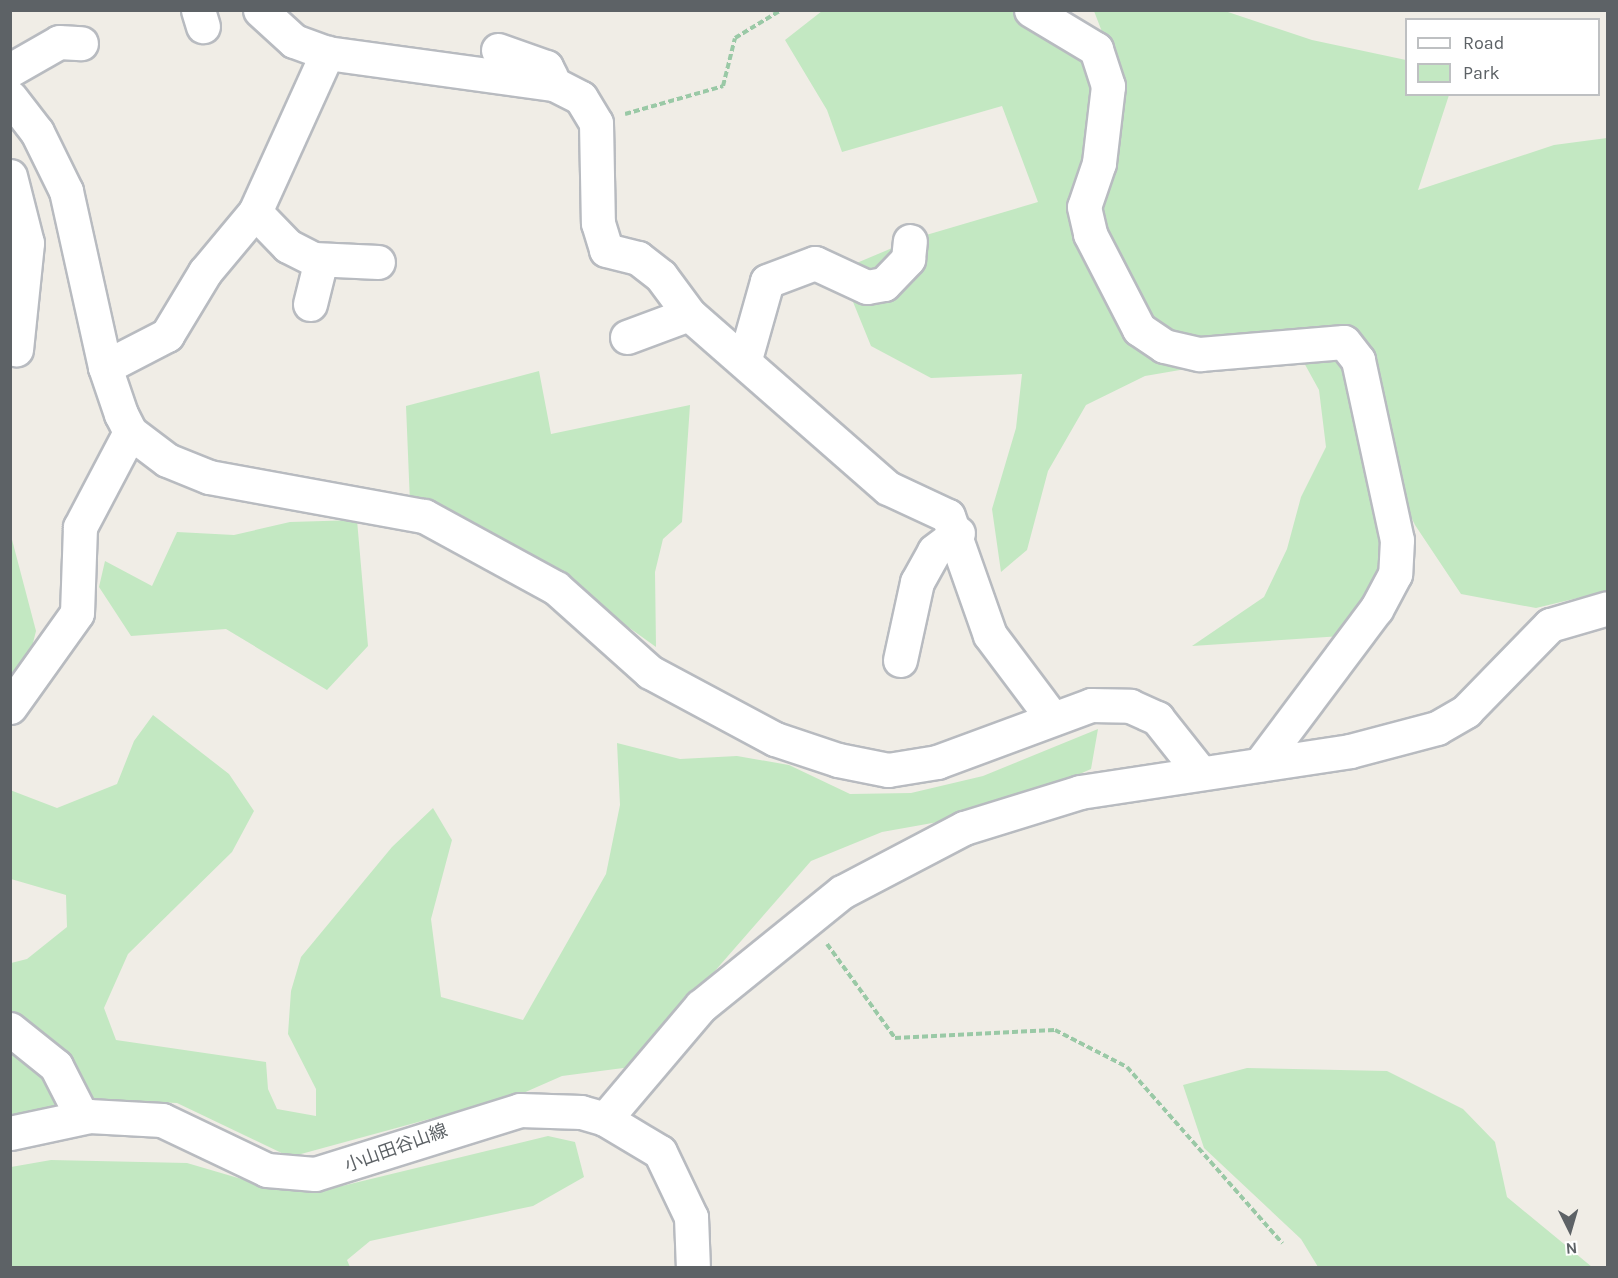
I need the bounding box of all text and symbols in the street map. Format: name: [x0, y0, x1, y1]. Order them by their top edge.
legend: [1405, 18, 1600, 96]
text: Road: [1463, 32, 1504, 54]
text: Park: [1463, 62, 1500, 84]
street label: 小山田谷山線: [342, 1119, 450, 1177]
north arrow: [1540, 1200, 1600, 1260]
text: N: [1565, 1238, 1578, 1258]

